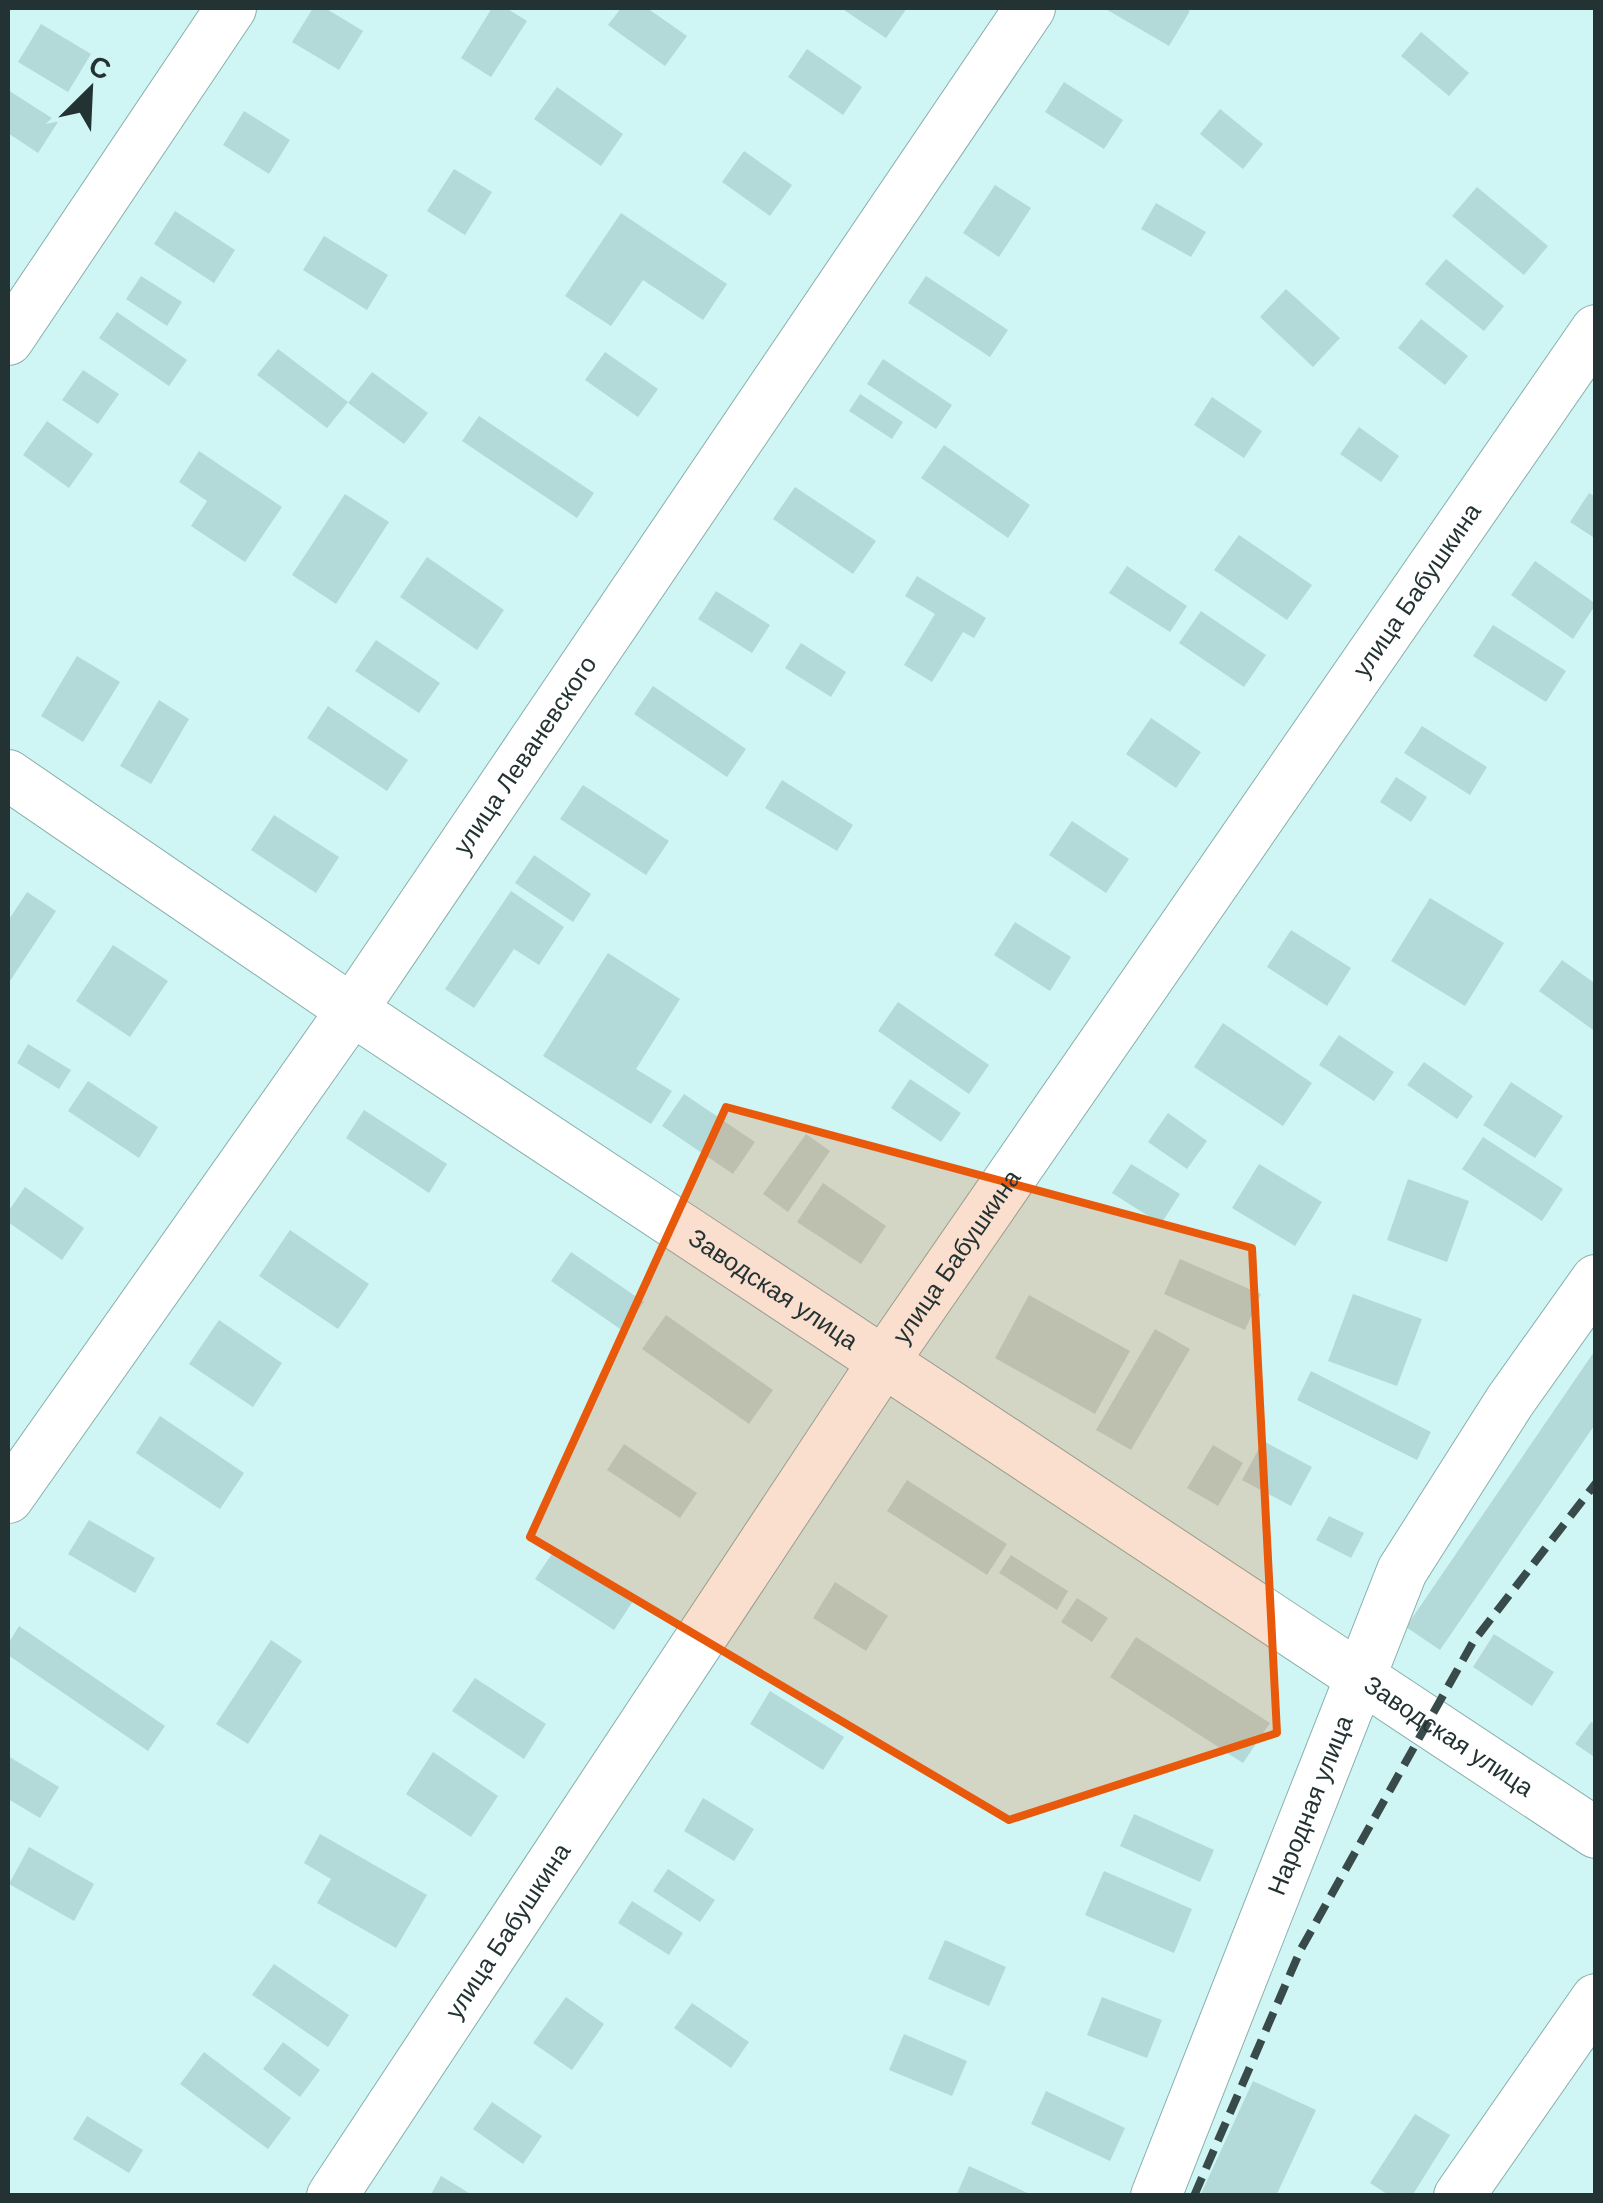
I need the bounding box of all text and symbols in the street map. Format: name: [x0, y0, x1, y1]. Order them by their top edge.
north arrow: [40, 40, 140, 140]
text: С: [83, 47, 117, 89]
street label: улица Бабушкина: [1345, 497, 1489, 684]
street label: улица Леваневского: [446, 649, 604, 861]
street label: улица Бабушкина: [885, 1163, 1028, 1350]
street label: Заводская улица: [682, 1221, 864, 1357]
street label: Заводская улица: [1358, 1668, 1540, 1804]
street label: Народная улица: [1260, 1711, 1361, 1900]
street label: улица Бабушкина: [438, 1836, 578, 2025]

